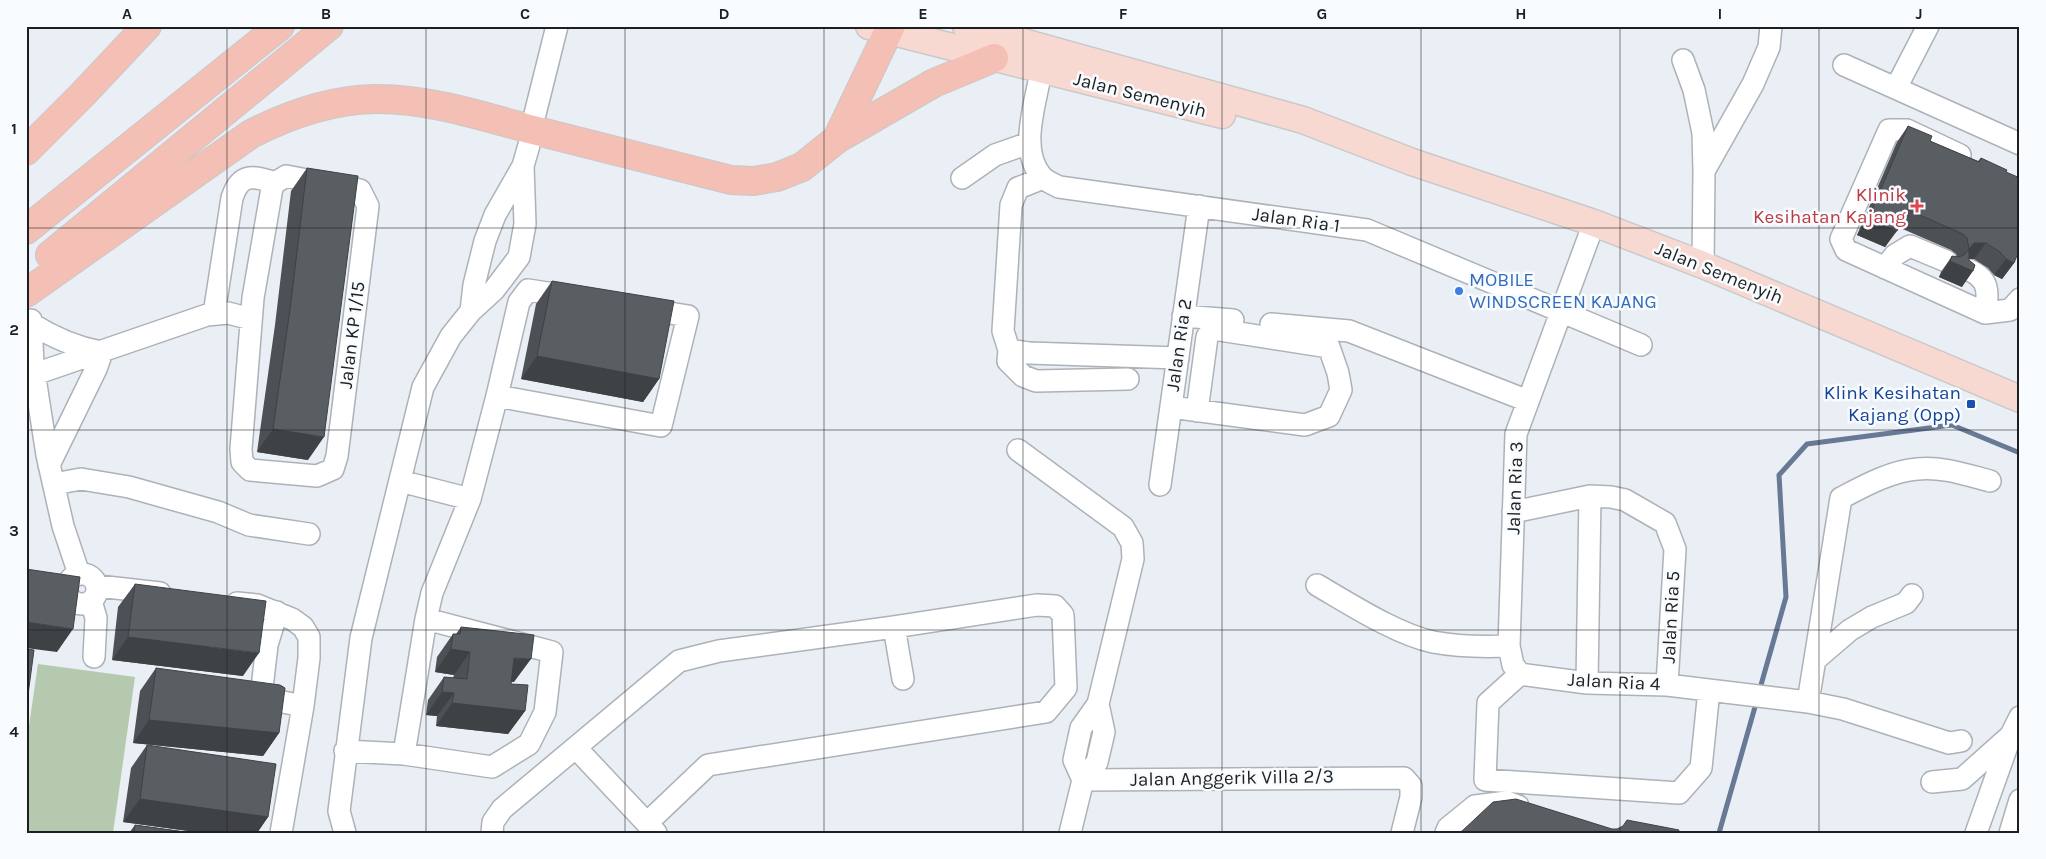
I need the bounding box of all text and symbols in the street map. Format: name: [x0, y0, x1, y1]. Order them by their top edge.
text: A: [122, 4, 132, 23]
text: B: [321, 4, 331, 23]
text: C: [520, 4, 530, 23]
text: D: [719, 4, 730, 23]
text: E: [918, 4, 928, 23]
text: F: [1119, 4, 1128, 23]
text: G: [1317, 4, 1327, 23]
text: H: [1515, 4, 1527, 23]
text: I: [1718, 4, 1722, 23]
text: J: [1915, 4, 1923, 23]
street label: Jalan Semenyih: [1071, 68, 1209, 122]
text: 1: [11, 119, 17, 138]
place label: Klinik Kesihatan Kajang: [1753, 184, 1906, 228]
marker: Klinik Kesihatan Kajang: [1910, 199, 1924, 213]
street label: Jalan Ria 1: [1251, 203, 1341, 237]
street label: Jalan Semenyih: [1652, 237, 1786, 309]
place label: MOBILE WINDSCREEN KAJANG: [1469, 269, 1657, 313]
street label: Jalan KP 1/15: [335, 280, 369, 390]
marker: MOBILE WINDSCREEN KAJANG: [1453, 285, 1465, 297]
street label: Jalan Ria 2: [1162, 297, 1196, 393]
text: 2: [9, 320, 19, 339]
place label: Klink Kesihatan Kajang (Opp): [1824, 382, 1961, 426]
marker: Klink Kesihatan Kajang (Opp): [1965, 398, 1977, 410]
street label: Jalan Ria 3: [1502, 441, 1528, 535]
text: 3: [9, 521, 19, 540]
street label: Jalan Ria 5: [1658, 570, 1684, 664]
street label: Jalan Ria 4: [1567, 669, 1661, 695]
text: 4: [9, 722, 19, 741]
street label: Jalan Anggerik Villa 2/3: [1130, 765, 1334, 791]

